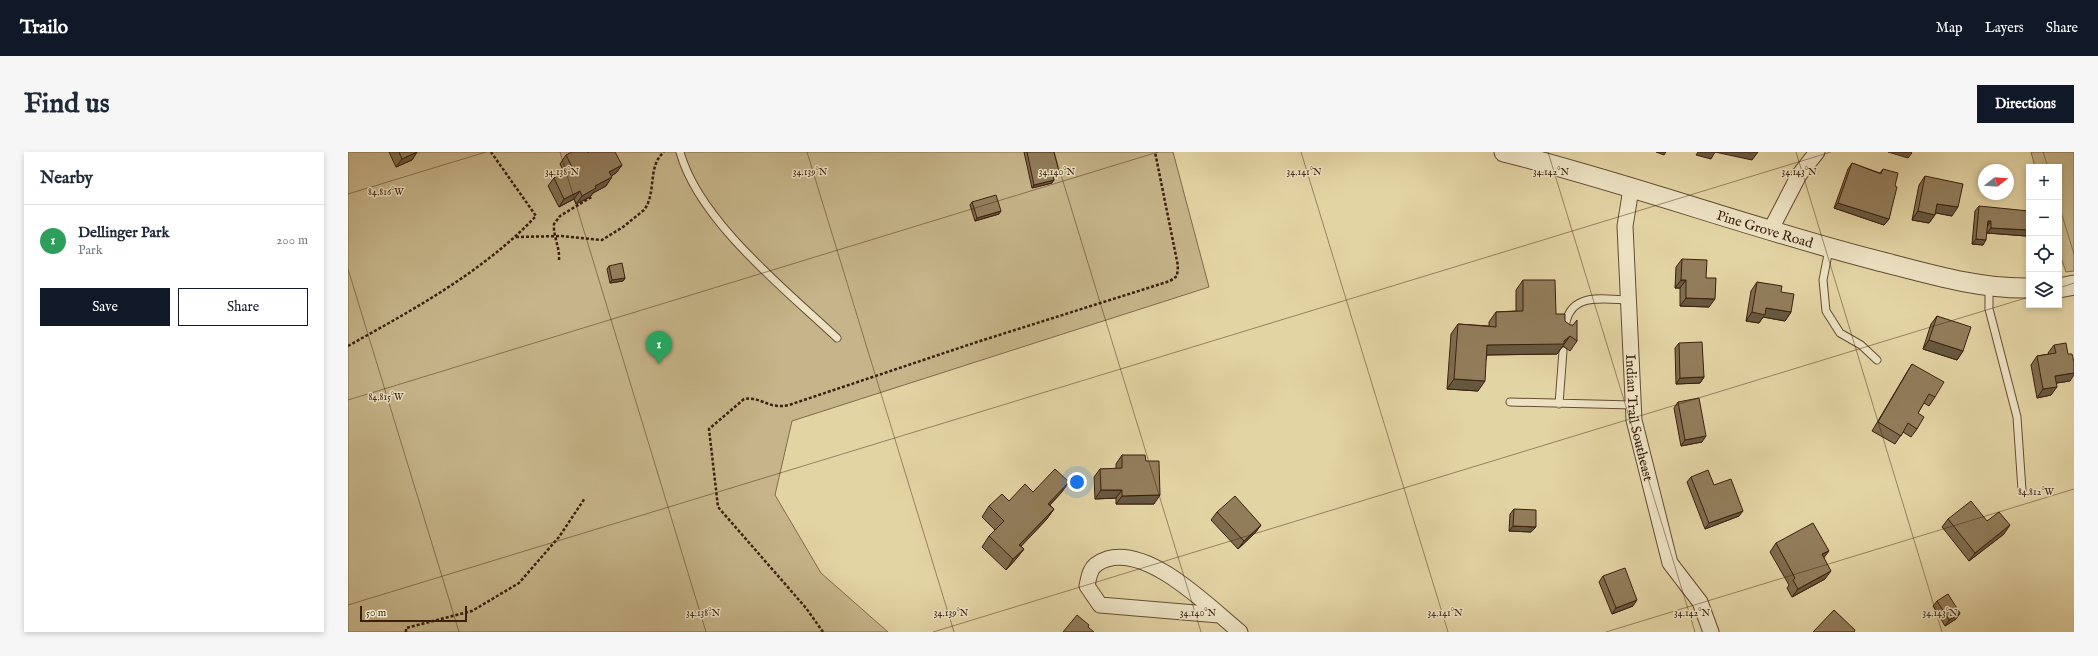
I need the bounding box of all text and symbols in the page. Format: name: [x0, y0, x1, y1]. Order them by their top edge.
text: Trailo: [20, 16, 68, 40]
text: Map: [1936, 19, 1963, 37]
text: Layers: [1985, 19, 2024, 37]
text: Share: [2046, 19, 2078, 37]
button: Directions: [1977, 85, 2074, 123]
text: Find us: [24, 87, 110, 122]
north arrow: [1978, 164, 2014, 200]
map controls: [2026, 164, 2062, 308]
button: +: [2026, 164, 2062, 200]
text: 34.138°N: [545, 166, 579, 179]
text: 34.139°N: [793, 166, 828, 179]
text: 34.140°N: [1039, 166, 1076, 179]
text: 34.141°N: [1286, 166, 1322, 179]
text: 34.142°N: [1533, 166, 1569, 179]
text: 34.143°N: [1781, 166, 1817, 179]
text: Nearby: [40, 168, 93, 189]
text: 84.816°W: [368, 186, 404, 199]
button: −: [2026, 200, 2062, 236]
street label: Pine Grove Road: [1714, 207, 1815, 253]
text: Dellinger Park: [78, 223, 170, 242]
text: 1: [51, 232, 55, 249]
text: 200 m: [276, 232, 308, 249]
button: locate: [2026, 236, 2062, 272]
text: Park: [78, 242, 103, 259]
button: layers: [2026, 272, 2062, 308]
button: Save: [40, 288, 170, 326]
button: Share: [178, 288, 308, 326]
pin: 1: [646, 331, 672, 364]
street label: Indian Trail Southeast: [1621, 354, 1657, 483]
text: 84.815°W: [368, 391, 404, 404]
your location: [1067, 472, 1087, 492]
text: 84.812°W: [2018, 486, 2055, 499]
scale bar: [360, 604, 467, 623]
text: 50 m: [366, 606, 386, 620]
text: 34.138°N: [686, 607, 720, 620]
text: 34.139°N: [934, 607, 969, 620]
text: 34.140°N: [1180, 607, 1217, 620]
text: 34.141°N: [1427, 607, 1463, 620]
text: 34.142°N: [1674, 607, 1710, 620]
text: 34.143°N: [1922, 607, 1958, 620]

